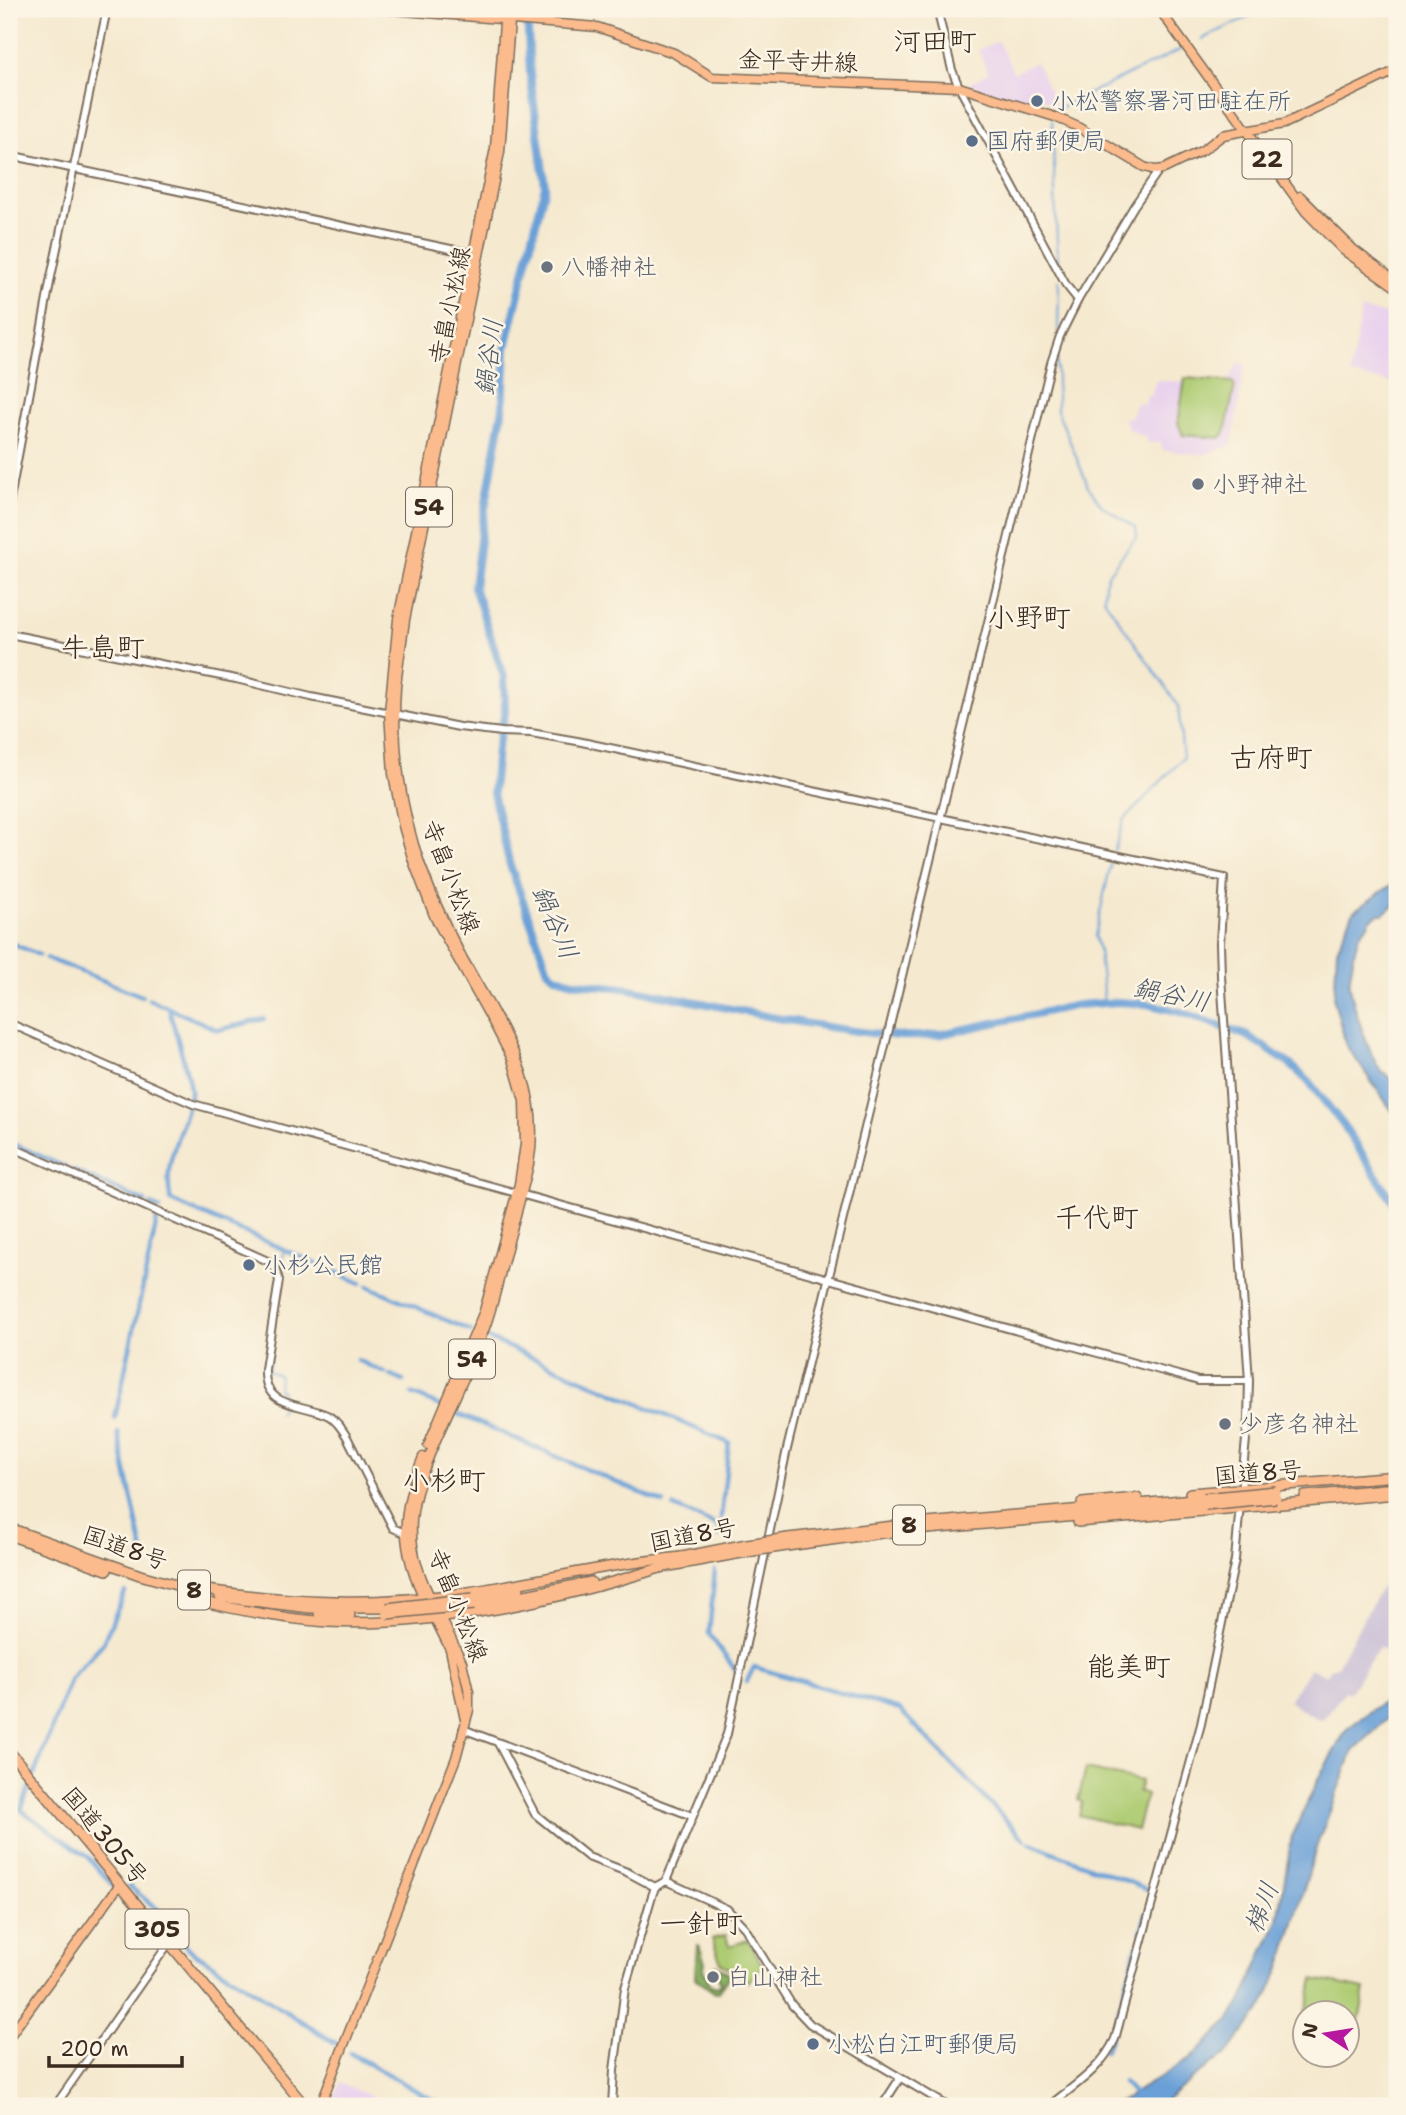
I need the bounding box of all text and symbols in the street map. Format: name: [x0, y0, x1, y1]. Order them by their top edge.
district label: 河田町: [893, 22, 977, 60]
street label: 金平寺井線: [737, 43, 859, 79]
place label: 小松警察署河田駐在所: [1051, 85, 1291, 117]
marker: 小松警察署河田駐在所: [1029, 93, 1045, 109]
place label: 国府郵便局: [986, 125, 1106, 157]
marker: 国府郵便局: [964, 133, 980, 149]
road number: 22: [1242, 140, 1292, 178]
street label: 寺畠小松線: [422, 243, 478, 367]
place label: 八幡神社: [561, 251, 657, 283]
marker: 八幡神社: [539, 259, 555, 275]
water label: 鍋谷川: [466, 316, 510, 398]
place label: 小野神社: [1212, 468, 1308, 500]
marker: 小野神社: [1190, 476, 1206, 492]
road number: 54: [406, 488, 452, 526]
district label: 小野町: [987, 598, 1071, 636]
district label: 牛島町: [61, 628, 145, 666]
district label: 古府町: [1229, 738, 1313, 776]
street label: 寺畠小松線: [415, 815, 487, 939]
water label: 鍋谷川: [525, 879, 587, 965]
water label: 鍋谷川: [1130, 969, 1214, 1019]
district label: 千代町: [1055, 1198, 1139, 1236]
place label: 小杉公民館: [263, 1249, 383, 1281]
marker: 小杉公民館: [241, 1257, 257, 1273]
road number: 54: [449, 1340, 495, 1378]
place label: 少彦名神社: [1239, 1408, 1359, 1440]
marker: 少彦名神社: [1217, 1416, 1233, 1432]
street label: 国道8号: [1212, 1453, 1304, 1493]
district label: 小杉町: [402, 1461, 486, 1499]
road number: 8: [893, 1506, 925, 1544]
street label: 国道8号: [646, 1511, 740, 1559]
street label: 国道8号: [78, 1518, 172, 1578]
street label: 寺畠小松線: [421, 1543, 495, 1667]
road number: 8: [178, 1570, 210, 1610]
district label: 能美町: [1087, 1647, 1171, 1685]
street label: 国道305号: [54, 1780, 156, 1892]
water label: 梯川: [1235, 1876, 1287, 1938]
district label: 一針町: [659, 1904, 743, 1942]
road number: 305: [125, 1910, 188, 1948]
place label: 白山神社: [727, 1961, 823, 1993]
marker: 白山神社: [705, 1969, 721, 1985]
north arrow: [1290, 2000, 1360, 2070]
text: N: [1296, 2021, 1324, 2041]
scale bar: [49, 2024, 182, 2068]
place label: 小松白江町郵便局: [827, 2028, 1019, 2060]
text: 200 m: [60, 2035, 129, 2063]
marker: 小松白江町郵便局: [805, 2036, 821, 2052]

